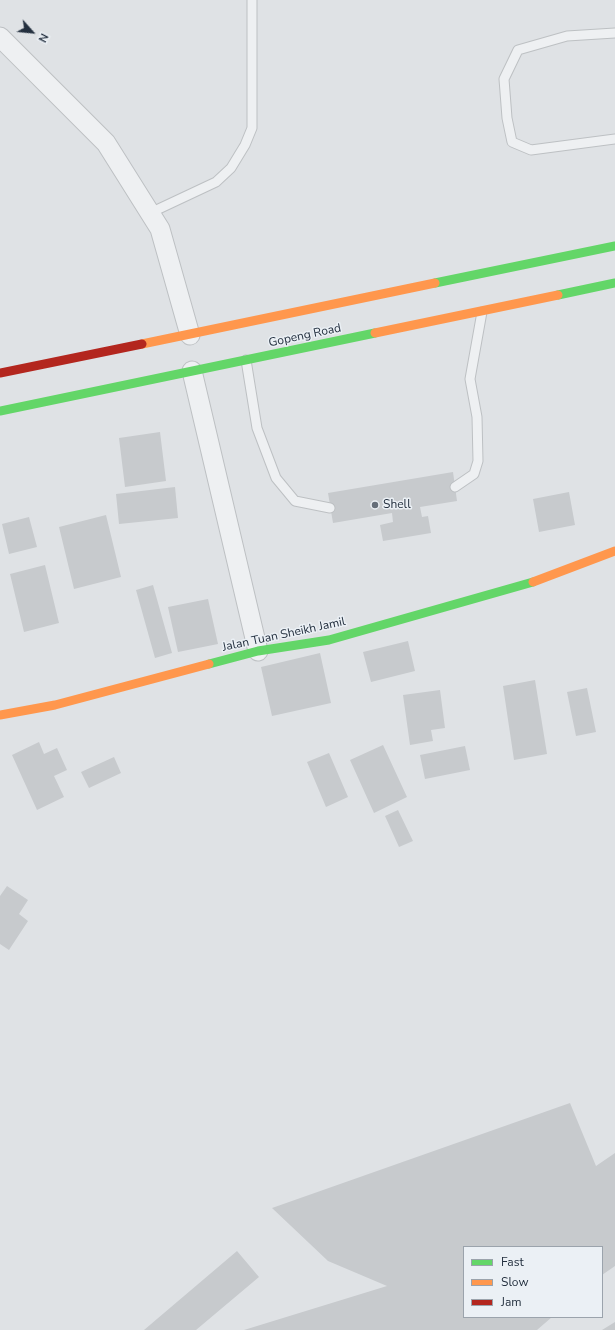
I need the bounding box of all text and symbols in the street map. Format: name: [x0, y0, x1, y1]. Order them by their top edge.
north arrow: [12, 12, 52, 52]
text: N: [35, 31, 52, 45]
street label: Gopeng Road: [267, 321, 343, 351]
place label: Shell: [383, 498, 411, 512]
marker: Shell: [370, 500, 380, 510]
street label: Jalan Tuan Sheikh Jamil: [221, 615, 347, 655]
legend: [463, 1246, 603, 1318]
text: Fast: [501, 1254, 524, 1270]
text: Slow: [501, 1274, 529, 1290]
text: Jam: [501, 1294, 522, 1310]

